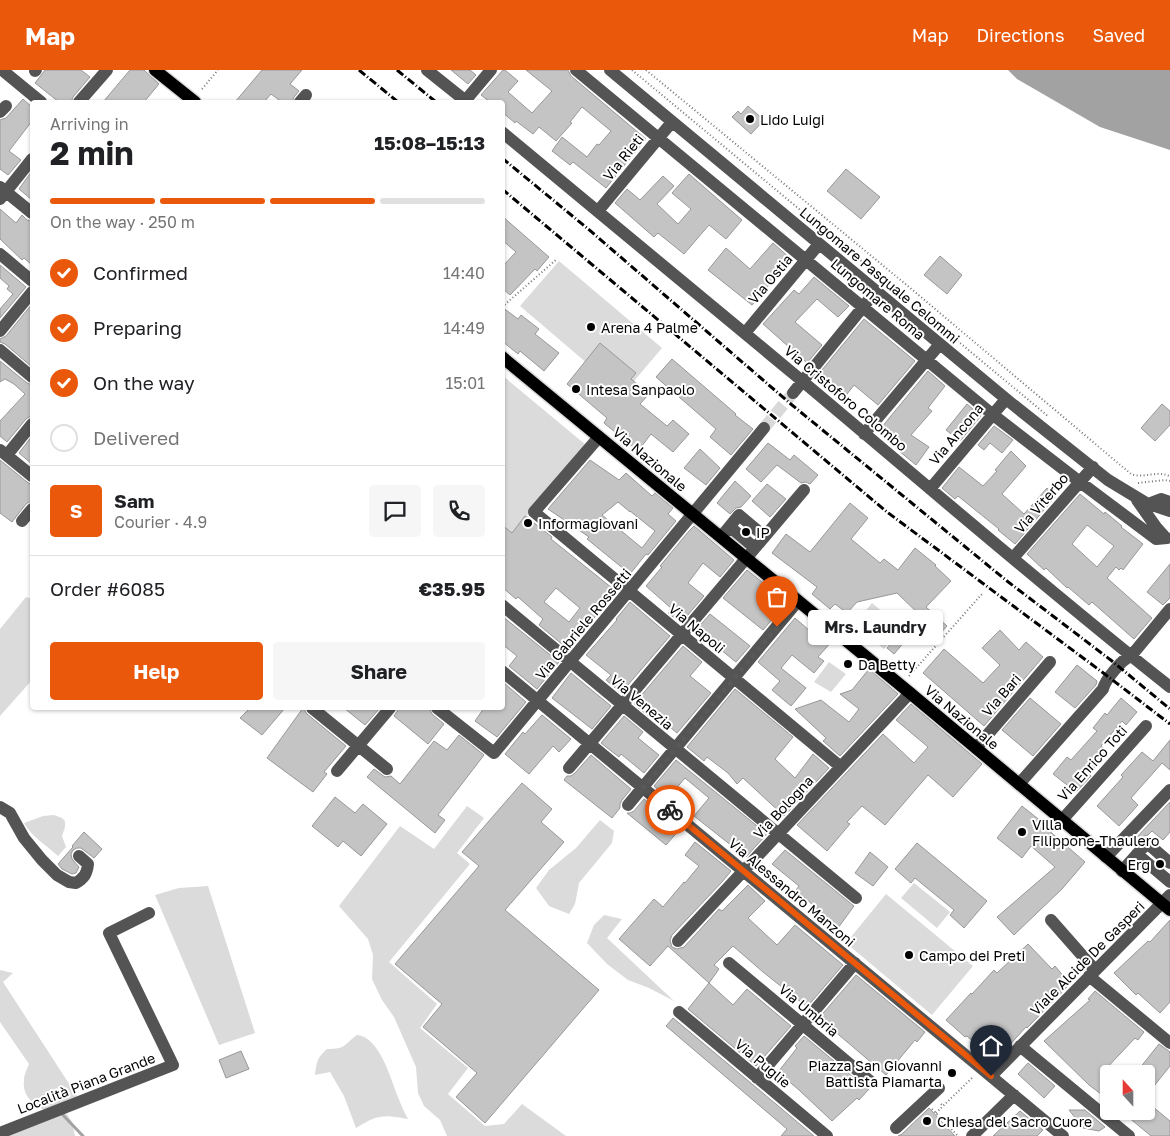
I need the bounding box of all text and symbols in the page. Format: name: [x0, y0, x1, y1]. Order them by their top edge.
text: Map: [25, 21, 75, 50]
text: Map: [912, 24, 948, 46]
text: Directions: [976, 24, 1064, 46]
text: Saved: [1092, 24, 1145, 46]
place label: Lido Luigi: [760, 111, 825, 128]
marker: Lido Luigi: [744, 113, 756, 125]
text: Arriving in: [50, 114, 129, 134]
street label: Via Rieti: [599, 130, 647, 184]
text: 15:08–15:13: [374, 131, 485, 154]
text: 2 min: [50, 134, 134, 172]
street label: Lungomare Pasquale Celommi: [797, 203, 963, 347]
text: On the way · 250 m: [50, 212, 195, 232]
street label: Via Ostia: [744, 251, 796, 307]
street label: Lungomare Roma: [828, 255, 928, 343]
icon: check: [50, 259, 78, 287]
text: Confirmed: [93, 261, 188, 284]
text: 14:40: [443, 263, 485, 283]
icon: check: [50, 314, 78, 342]
text: Preparing: [93, 316, 182, 339]
text: 14:49: [443, 318, 485, 338]
place label: Arena 4 Palme: [601, 319, 698, 336]
marker: Arena 4 Palme: [585, 321, 597, 333]
street label: Via Cristoforo Colombo: [781, 342, 911, 454]
icon: check: [50, 369, 78, 397]
text: On the way: [93, 371, 195, 394]
text: 15:01: [445, 373, 485, 393]
place label: Intesa Sanpaolo: [586, 381, 695, 398]
marker: Intesa Sanpaolo: [570, 383, 582, 395]
street label: Via Ancona: [925, 400, 987, 468]
street label: Via Nazionale: [610, 423, 690, 495]
text: Delivered: [93, 426, 180, 449]
street label: Via Viterbo: [1010, 470, 1072, 536]
button: chat: [369, 485, 421, 537]
button: phone: [433, 485, 485, 537]
text: Sam: [114, 489, 154, 512]
text: S: [70, 499, 82, 522]
text: Courier · 4.9: [114, 512, 207, 532]
place label: Informagiovani: [538, 515, 638, 532]
marker: Informagiovani: [522, 517, 534, 529]
place label: IP: [756, 524, 770, 541]
marker: IP: [740, 526, 752, 538]
street label: Via Gabriele Rossetti: [532, 565, 634, 683]
pin: [756, 576, 798, 627]
text: Order #6085: [50, 577, 165, 600]
text: €35.95: [419, 577, 485, 600]
icon: bag: [763, 583, 791, 611]
street label: Via Napoli: [665, 600, 729, 656]
callout: Mrs. Laundry: [807, 610, 942, 644]
text: Mrs. Laundry: [824, 617, 927, 637]
button: Help: [50, 642, 263, 700]
button: Share: [273, 642, 485, 700]
place label: Da Betty: [858, 656, 916, 673]
marker: Da Betty: [842, 658, 854, 670]
street label: Via Bari: [978, 670, 1024, 720]
street label: Via Venezia: [607, 671, 677, 733]
street label: Via Nazionale: [922, 681, 1002, 753]
street label: Via Enrico Toti: [1054, 722, 1130, 804]
street label: Via Bologna: [749, 772, 817, 842]
courier: [645, 785, 695, 835]
icon: bike: [656, 796, 684, 824]
place label: Villa Filippone-Thaulero: [1032, 816, 1159, 849]
marker: Villa Filippone-Thaulero: [1016, 826, 1028, 838]
street label: Via Alessandro Manzoni: [725, 834, 859, 950]
place label: Erg: [1128, 856, 1150, 873]
marker: Erg: [1154, 858, 1166, 870]
street label: Viale Alcide De Gasperi: [1026, 897, 1148, 1019]
place label: Campo dei Preti: [919, 947, 1025, 964]
marker: Campo dei Preti: [903, 949, 915, 961]
street label: Via Umbria: [776, 980, 842, 1040]
pin: [970, 1025, 1012, 1076]
icon: home: [977, 1032, 1005, 1060]
street label: Via Puglie: [732, 1035, 794, 1091]
street label: Località Piana Grande: [15, 1049, 157, 1117]
place label: Piazza San Giovanni Battista Piamarta: [808, 1057, 942, 1090]
north arrow: [1100, 1065, 1155, 1120]
map controls: [1100, 1065, 1155, 1120]
marker: Piazza San Giovanni Battista Piamarta: [946, 1067, 958, 1079]
place label: Chiesa del Sacro Cuore: [937, 1113, 1092, 1130]
marker: Chiesa del Sacro Cuore: [921, 1115, 933, 1127]

